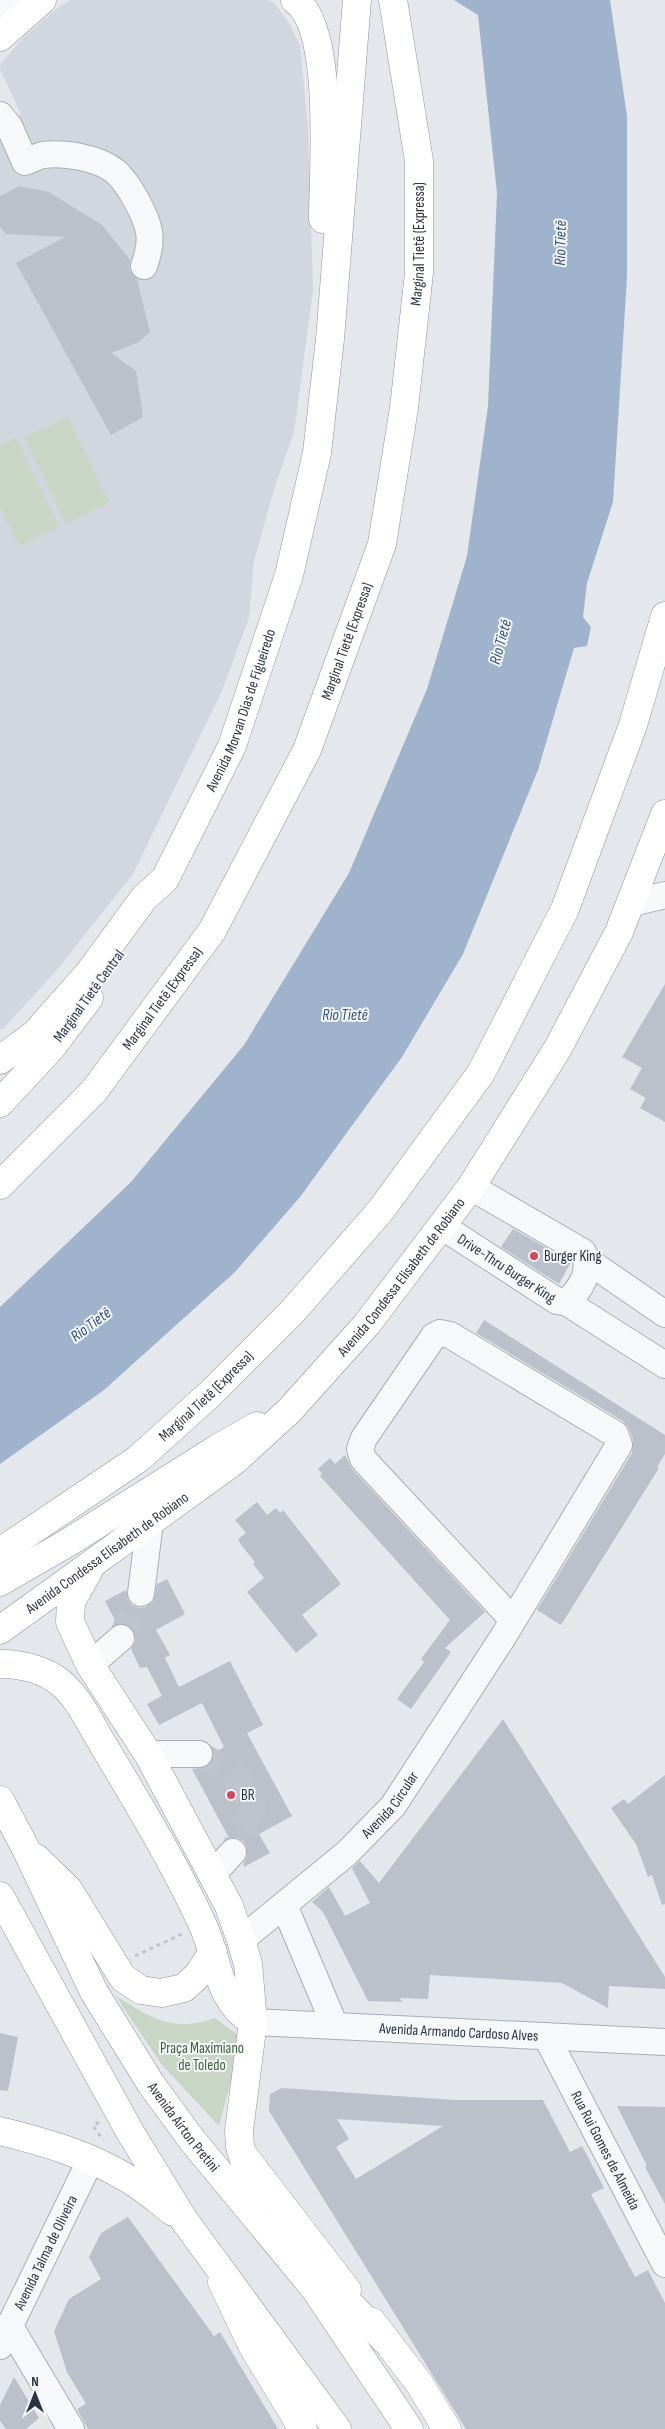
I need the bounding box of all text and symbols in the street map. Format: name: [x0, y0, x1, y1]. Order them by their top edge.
street label: Marginal Tietê (Expressa): [406, 182, 429, 307]
water label: Rio Tietê: [551, 220, 571, 266]
street label: Marginal Tietê (Expressa): [317, 580, 377, 702]
water label: Rio Tietê: [486, 618, 516, 666]
street label: Avenida Morvan Dias de Figueiredo: [201, 626, 280, 795]
street label: Marginal Tietê (Expressa): [118, 943, 207, 1054]
street label: Marginal Tietê Central: [49, 946, 129, 1046]
water label: Rio Tietê: [322, 1006, 368, 1025]
street label: Avenida Condessa Elisabeth de Robiano: [333, 1194, 469, 1361]
street label: Drive-Thru Burger King: [454, 1229, 560, 1307]
place label: Burger King: [544, 1247, 602, 1266]
marker: Burger King: [528, 1250, 540, 1262]
water label: Rio Tietê: [67, 1304, 115, 1346]
street label: Marginal Tietê (Expressa): [154, 1347, 257, 1445]
street label: Avenida Condessa Elisabeth de Robiano: [21, 1488, 192, 1619]
street label: Avenida Circular: [357, 1767, 423, 1843]
place label: BR: [241, 1786, 255, 1805]
marker: BR: [225, 1789, 237, 1801]
street label: Avenida Armando Cardoso Alves: [378, 2019, 539, 2045]
park label: Praça Maximiano de Toledo: [160, 2039, 244, 2075]
street label: Avenida Aírton Pretini: [143, 2078, 224, 2176]
street label: Rua Rui Gomes de Almeida: [567, 2088, 645, 2213]
street label: Avenida Talma de Oliveira: [9, 2192, 82, 2314]
north arrow: [10, 2369, 60, 2419]
text: N: [31, 2373, 39, 2390]

